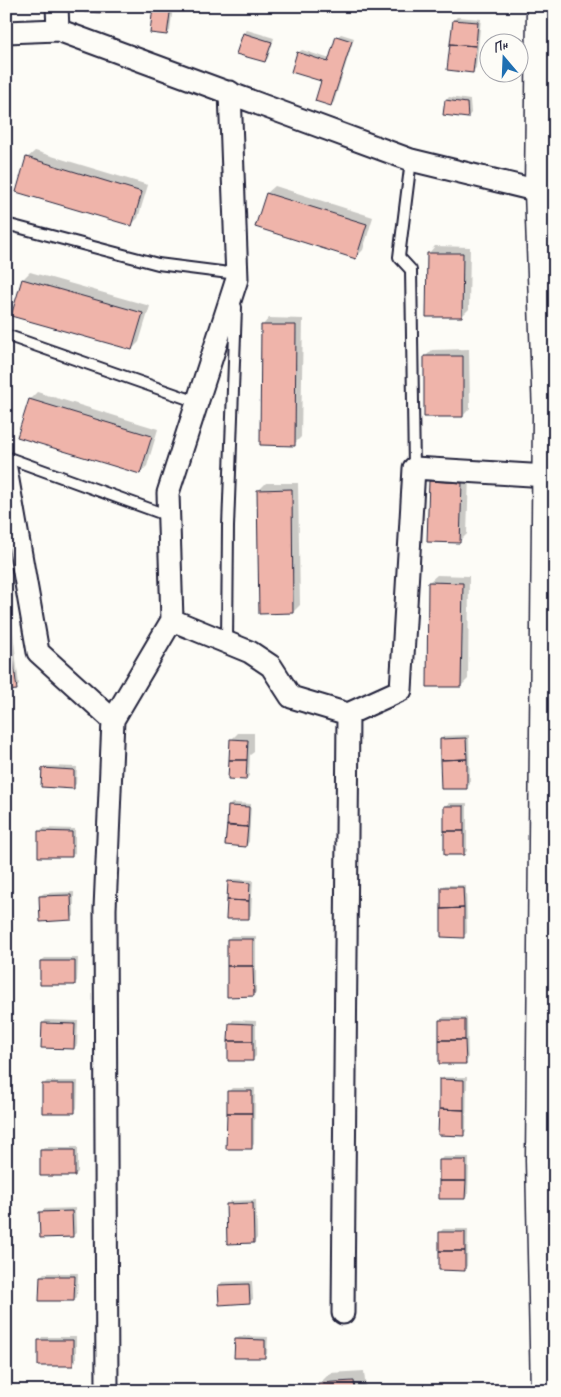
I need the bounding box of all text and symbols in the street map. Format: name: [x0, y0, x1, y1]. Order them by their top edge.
north arrow: [478, 32, 528, 82]
text: Пн: [490, 35, 510, 57]

